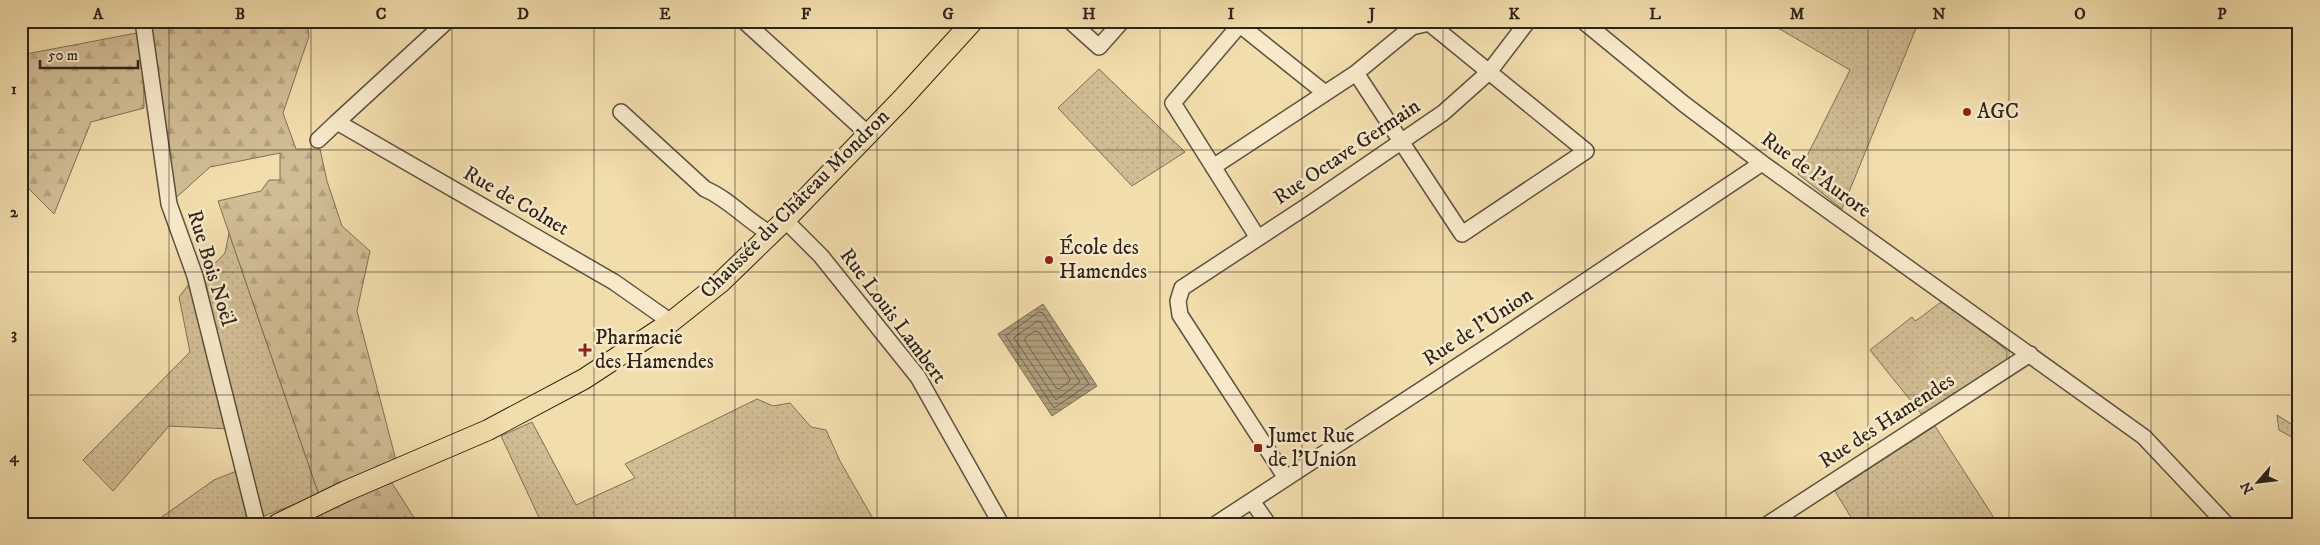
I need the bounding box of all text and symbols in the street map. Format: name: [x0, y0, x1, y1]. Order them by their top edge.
text: A: [92, 4, 104, 24]
text: B: [235, 4, 245, 24]
text: C: [376, 4, 386, 24]
text: D: [517, 4, 529, 24]
text: E: [659, 4, 671, 24]
text: F: [801, 4, 811, 24]
text: G: [942, 4, 954, 24]
text: H: [1082, 4, 1096, 24]
text: I: [1228, 4, 1235, 24]
text: J: [1367, 4, 1376, 24]
text: K: [1508, 4, 1520, 24]
text: L: [1649, 4, 1661, 24]
text: M: [1790, 4, 1805, 24]
text: N: [1932, 4, 1946, 24]
text: O: [2074, 4, 2086, 24]
text: P: [2217, 4, 2227, 24]
scale bar: [40, 38, 138, 70]
text: 50 m: [48, 46, 78, 65]
text: 1: [11, 79, 17, 99]
street label: Rue Octave Germain: [1269, 93, 1425, 211]
place label: AGC: [1977, 99, 2019, 125]
street label: Chaussée du Château Mondron: [695, 104, 895, 304]
marker: AGC: [1961, 106, 1973, 118]
street label: Rue de l'Aurore: [1756, 126, 1876, 224]
street label: Rue de Colnet: [459, 160, 574, 242]
text: 2: [10, 202, 19, 222]
street label: Rue Bois Noël: [181, 207, 241, 330]
place label: École des Hamendes: [1059, 234, 1147, 285]
street label: Rue Louis Lambert: [834, 243, 952, 389]
marker: École des Hamendes: [1043, 254, 1055, 266]
street label: Rue de l'Union: [1418, 282, 1538, 372]
text: 3: [11, 324, 17, 344]
place label: Pharmacie des Hamendes: [595, 325, 714, 375]
marker: Pharmacie des Hamendes: [579, 344, 591, 356]
street label: Rue des Hamendes: [1814, 368, 1960, 474]
place label: Jumet Rue de l'Union: [1266, 423, 1357, 473]
marker: Jumet Rue de l'Union: [1252, 442, 1264, 454]
text: 4: [8, 447, 19, 467]
north arrow: [2232, 458, 2282, 508]
text: N: [2237, 478, 2258, 497]

